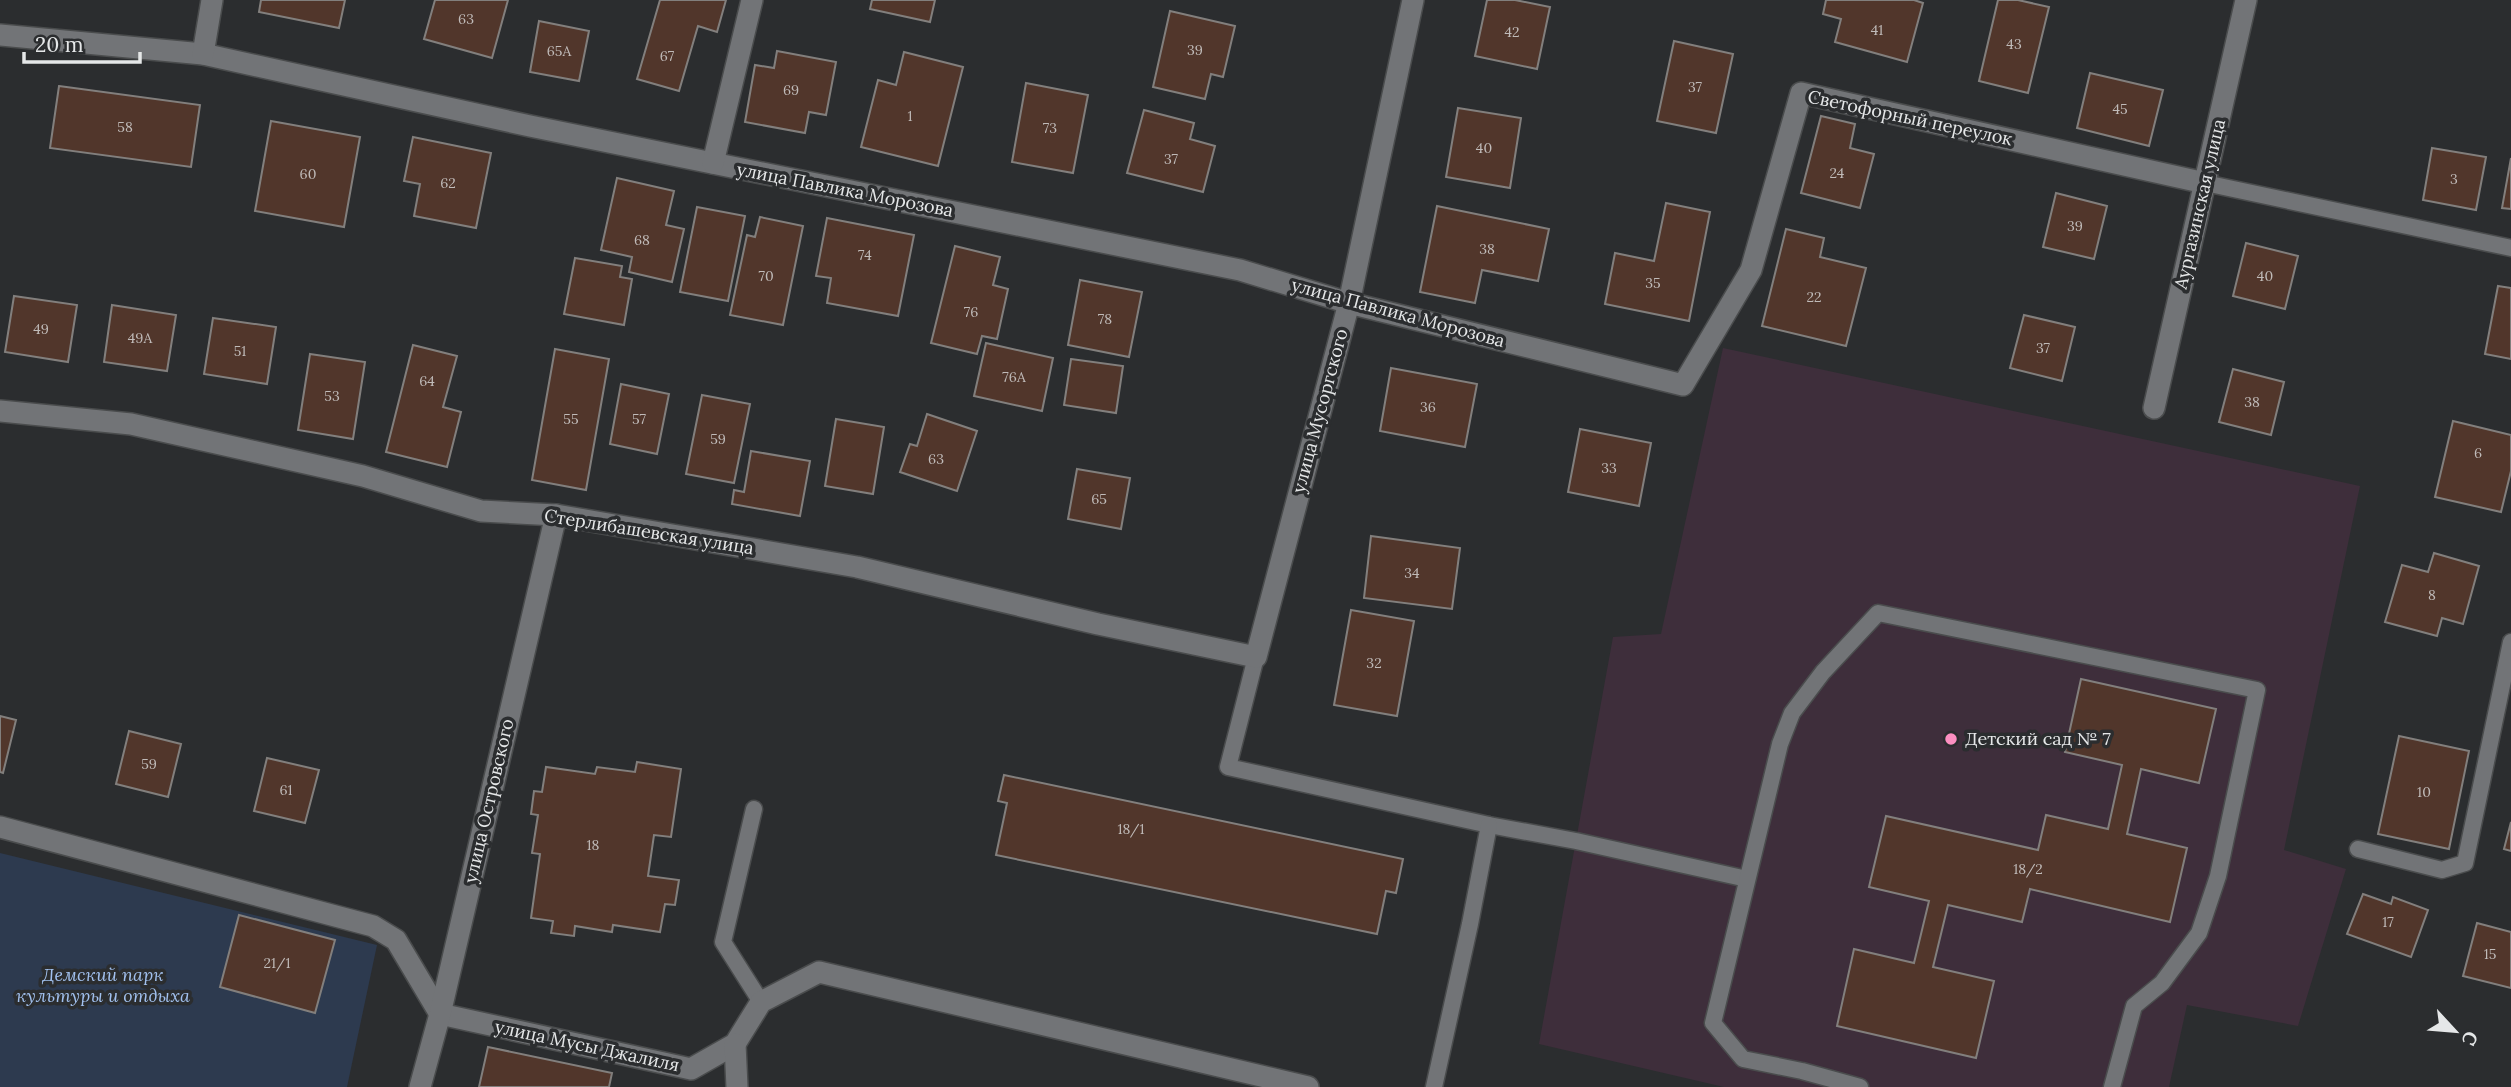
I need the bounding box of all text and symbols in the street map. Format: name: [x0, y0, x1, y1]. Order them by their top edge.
house number: 63: [458, 10, 474, 28]
scale bar: [24, 21, 140, 65]
house number: 41: [1871, 21, 1883, 39]
house number: 42: [1504, 23, 1520, 41]
text: 20 m: [35, 31, 84, 58]
house number: 43: [2006, 35, 2022, 53]
house number: 39: [1187, 41, 1203, 59]
house number: 65А: [547, 42, 571, 60]
house number: 67: [660, 47, 675, 65]
house number: 37: [1688, 78, 1703, 96]
house number: 69: [783, 81, 799, 99]
street label: Светофорный переулок: [1806, 85, 2015, 151]
house number: 45: [2112, 100, 2128, 118]
house number: 1: [907, 107, 913, 125]
street label: Аургазинская улица: [2169, 117, 2230, 292]
house number: 58: [117, 118, 133, 136]
house number: 73: [1043, 119, 1057, 137]
house number: 40: [1476, 139, 1492, 157]
house number: 37: [1164, 150, 1179, 168]
street label: улица Павлика Морозова: [735, 157, 955, 222]
house number: 24: [1830, 164, 1845, 182]
house number: 60: [300, 165, 316, 183]
house number: 3: [2450, 170, 2458, 188]
house number: 62: [440, 174, 456, 192]
house number: 39: [2067, 217, 2083, 235]
house number: 68: [634, 231, 650, 249]
house number: 38: [1479, 240, 1495, 258]
house number: 74: [858, 246, 872, 264]
house number: 70: [758, 267, 774, 285]
house number: 40: [2257, 267, 2273, 285]
street label: улица Павлика Морозова: [1289, 273, 1507, 352]
house number: 35: [1645, 274, 1661, 292]
house number: 22: [1806, 288, 1822, 306]
house number: 76: [964, 303, 978, 321]
house number: 78: [1098, 310, 1112, 328]
house number: 49: [33, 320, 49, 338]
street label: улица Мусоргского: [1287, 326, 1353, 495]
house number: 49А: [128, 329, 152, 347]
house number: 37: [2036, 339, 2051, 357]
house number: 51: [234, 342, 246, 360]
house number: 76А: [1002, 368, 1026, 386]
house number: 64: [419, 372, 435, 390]
house number: 53: [324, 387, 340, 405]
house number: 38: [2244, 393, 2260, 411]
house number: 36: [1420, 398, 1436, 416]
house number: 55: [563, 410, 579, 428]
house number: 57: [632, 410, 647, 428]
house number: 59: [710, 430, 726, 448]
house number: 6: [2474, 444, 2482, 462]
house number: 63: [928, 450, 944, 468]
house number: 33: [1601, 459, 1617, 477]
house number: 65: [1091, 490, 1107, 508]
street label: Стерлибашевская улица: [543, 504, 756, 559]
house number: 34: [1404, 564, 1420, 582]
house number: 8: [2428, 586, 2436, 604]
house number: 32: [1366, 654, 1382, 672]
street label: улица Островского: [458, 716, 519, 885]
place label: Детский сад № 7: [1965, 727, 2111, 750]
marker: Детский сад № 7: [1943, 731, 1959, 747]
house number: 59: [141, 755, 157, 773]
house number: 61: [279, 781, 293, 799]
house number: 10: [2417, 783, 2431, 801]
house number: 18/1: [1117, 820, 1145, 838]
house number: 18: [587, 836, 600, 854]
house number: 18/2: [2013, 860, 2043, 878]
house number: 17: [2382, 913, 2394, 931]
house number: 15: [2484, 945, 2496, 963]
house number: 21/1: [263, 954, 291, 972]
park label: Демский парк культуры и отдыха: [16, 963, 190, 1007]
north arrow: [2420, 996, 2490, 1066]
street label: улица Мусы Джалиля: [493, 1015, 681, 1076]
text: С: [2457, 1027, 2484, 1050]

